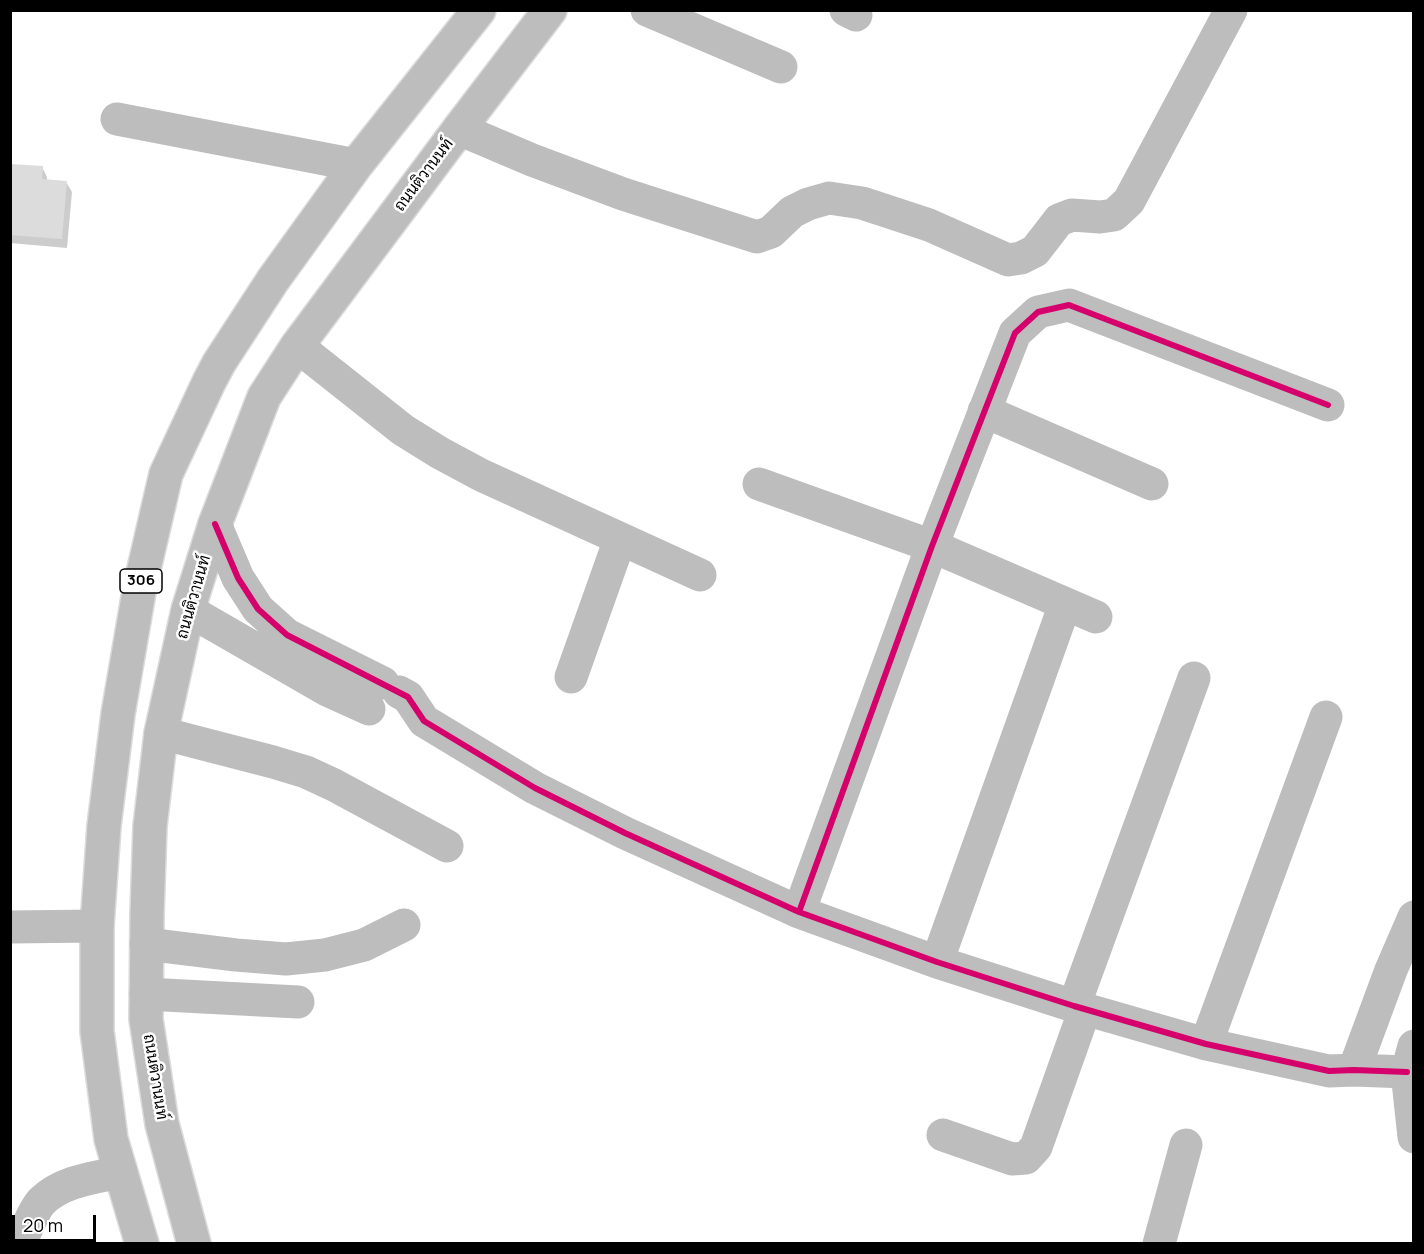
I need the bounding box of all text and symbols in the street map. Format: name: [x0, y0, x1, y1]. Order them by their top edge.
street label: ถนนติวานนท์: [390, 135, 458, 215]
street label: ถนนติวานนท์: [173, 553, 215, 641]
road number: 306: [120, 569, 162, 593]
street label: ถนนติวานนท์: [139, 1033, 171, 1121]
scale bar: [15, 1203, 99, 1241]
text: 20 m: [23, 1213, 63, 1237]

